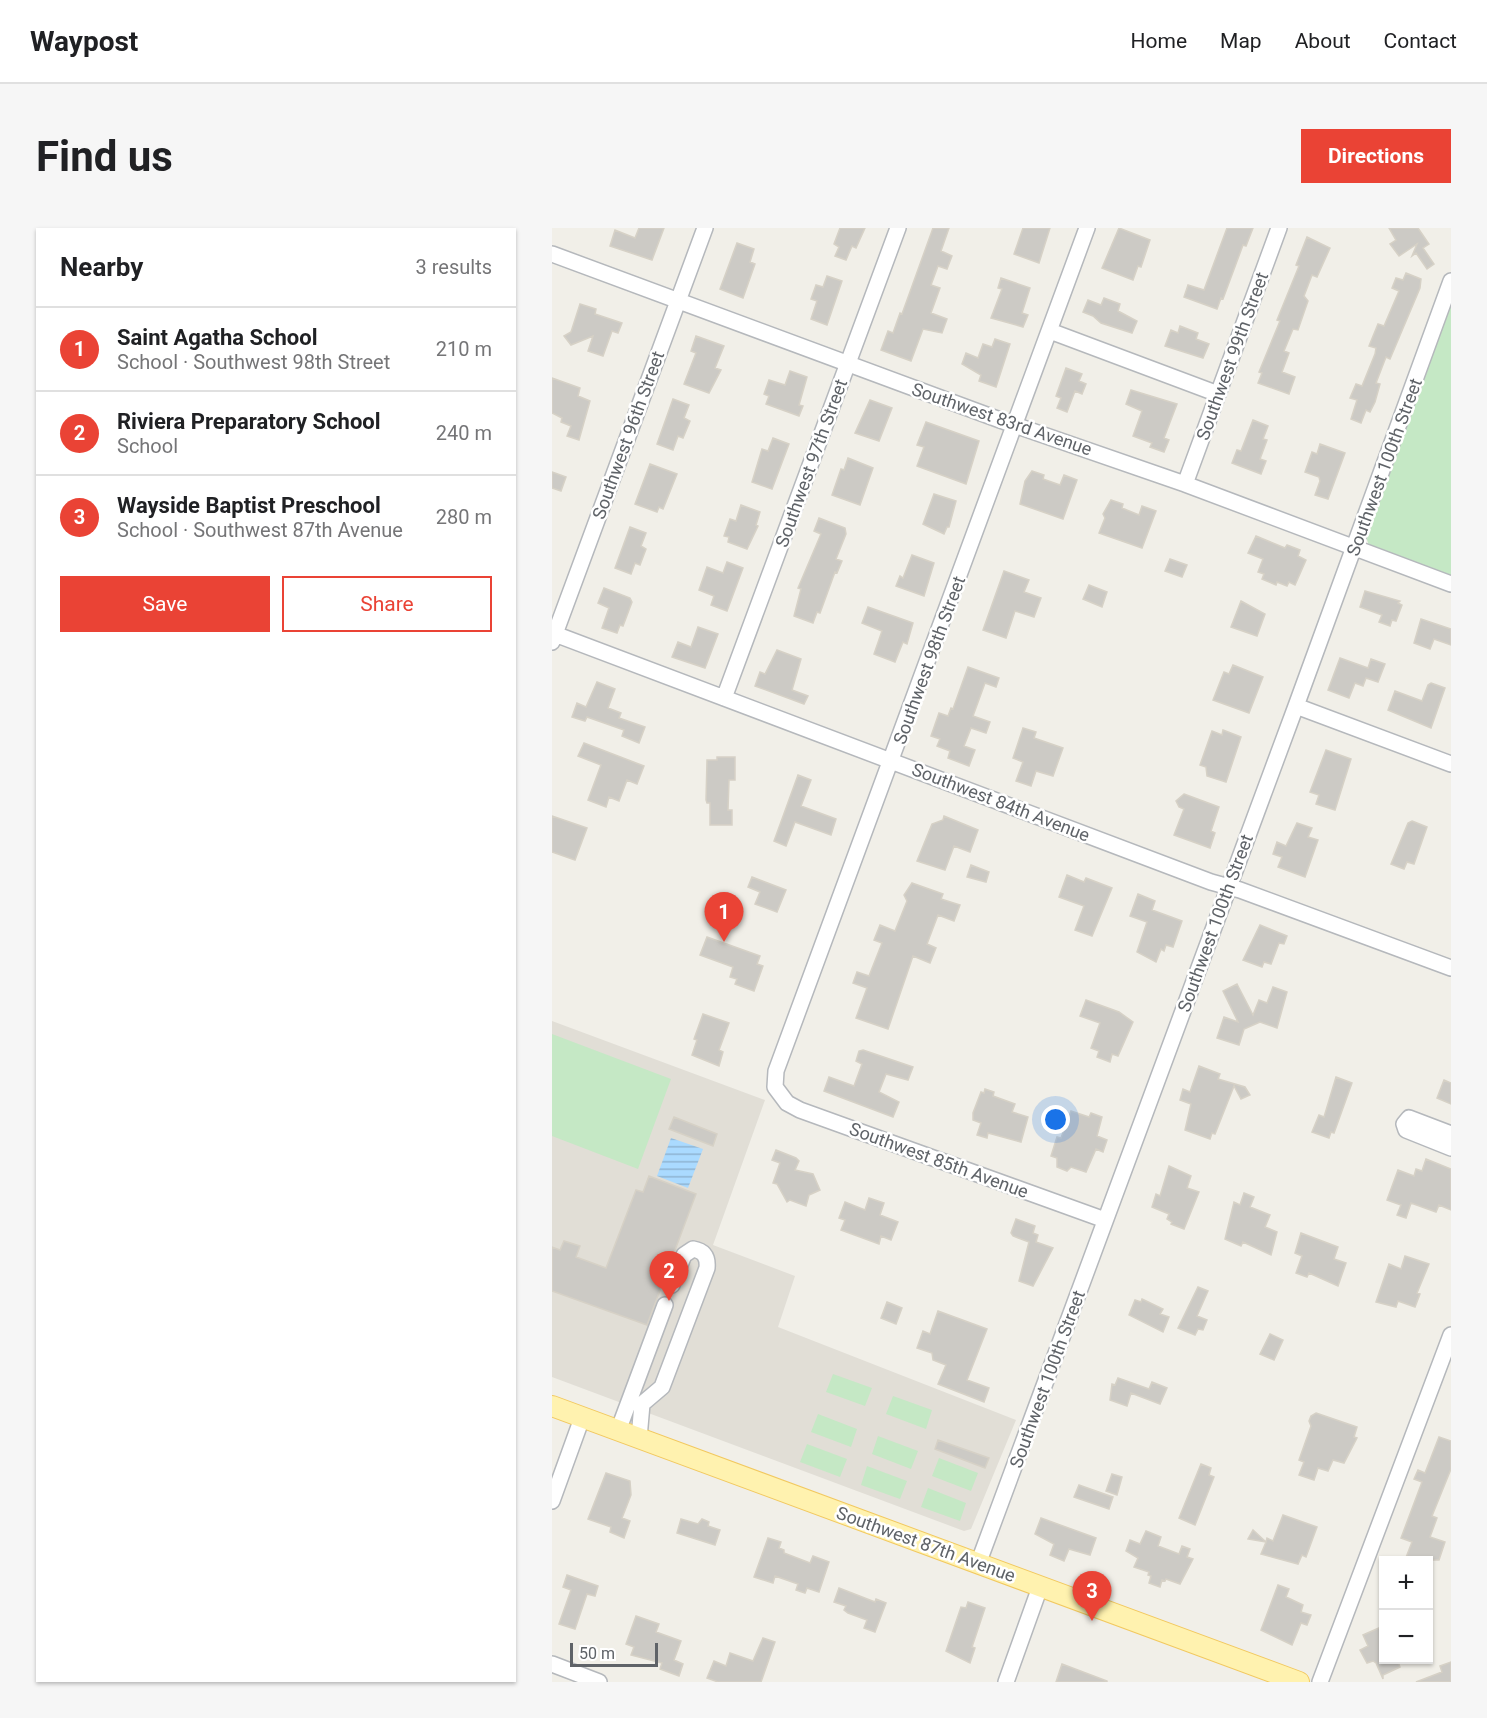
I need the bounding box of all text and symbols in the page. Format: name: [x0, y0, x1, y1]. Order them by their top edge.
text: Waypost: [30, 25, 138, 58]
text: Home: [1131, 29, 1187, 53]
text: Map: [1220, 29, 1262, 53]
text: About: [1295, 29, 1351, 53]
text: Contact: [1384, 29, 1457, 53]
button: Directions: [1301, 129, 1451, 183]
text: Find us: [36, 132, 173, 181]
text: Nearby: [60, 252, 143, 282]
text: 3 results: [416, 255, 492, 279]
street label: Southwest 99th Street: [1192, 269, 1272, 443]
text: Saint Agatha School: [117, 325, 318, 350]
text: 1: [74, 337, 85, 361]
text: 210 m: [436, 337, 492, 361]
street label: Southwest 96th Street: [588, 348, 668, 522]
text: School · Southwest 98th Street: [117, 350, 390, 374]
street label: Southwest 100th Street: [1342, 375, 1426, 559]
street label: Southwest 97th Street: [771, 376, 851, 550]
street label: Southwest 83rd Avenue: [909, 378, 1095, 460]
text: Riviera Preparatory School: [117, 409, 381, 434]
text: 2: [74, 421, 85, 445]
text: 240 m: [436, 421, 492, 445]
text: School: [117, 434, 178, 458]
text: Wayside Baptist Preschool: [117, 493, 381, 518]
text: 3: [74, 505, 85, 529]
text: 280 m: [436, 505, 492, 529]
text: School · Southwest 87th Avenue: [117, 518, 403, 542]
street label: Southwest 98th Street: [889, 573, 969, 747]
button: Save: [60, 576, 270, 632]
button: Share: [282, 576, 492, 632]
street label: Southwest 84th Avenue: [909, 758, 1093, 846]
street label: Southwest 100th Street: [1173, 831, 1257, 1015]
pin: 1: [704, 892, 744, 942]
your location: [1041, 1105, 1070, 1134]
street label: Southwest 85th Avenue: [847, 1118, 1031, 1202]
pin: 2: [650, 1252, 688, 1301]
street label: Southwest 100th Street: [1005, 1287, 1089, 1471]
street label: Southwest 87th Avenue: [834, 1502, 1018, 1586]
map controls: [1379, 1556, 1433, 1664]
button: +: [1379, 1556, 1433, 1610]
pin: 3: [1072, 1572, 1112, 1621]
button: −: [1379, 1610, 1433, 1664]
scale bar: [570, 1640, 658, 1668]
text: 50 m: [579, 1644, 615, 1663]

